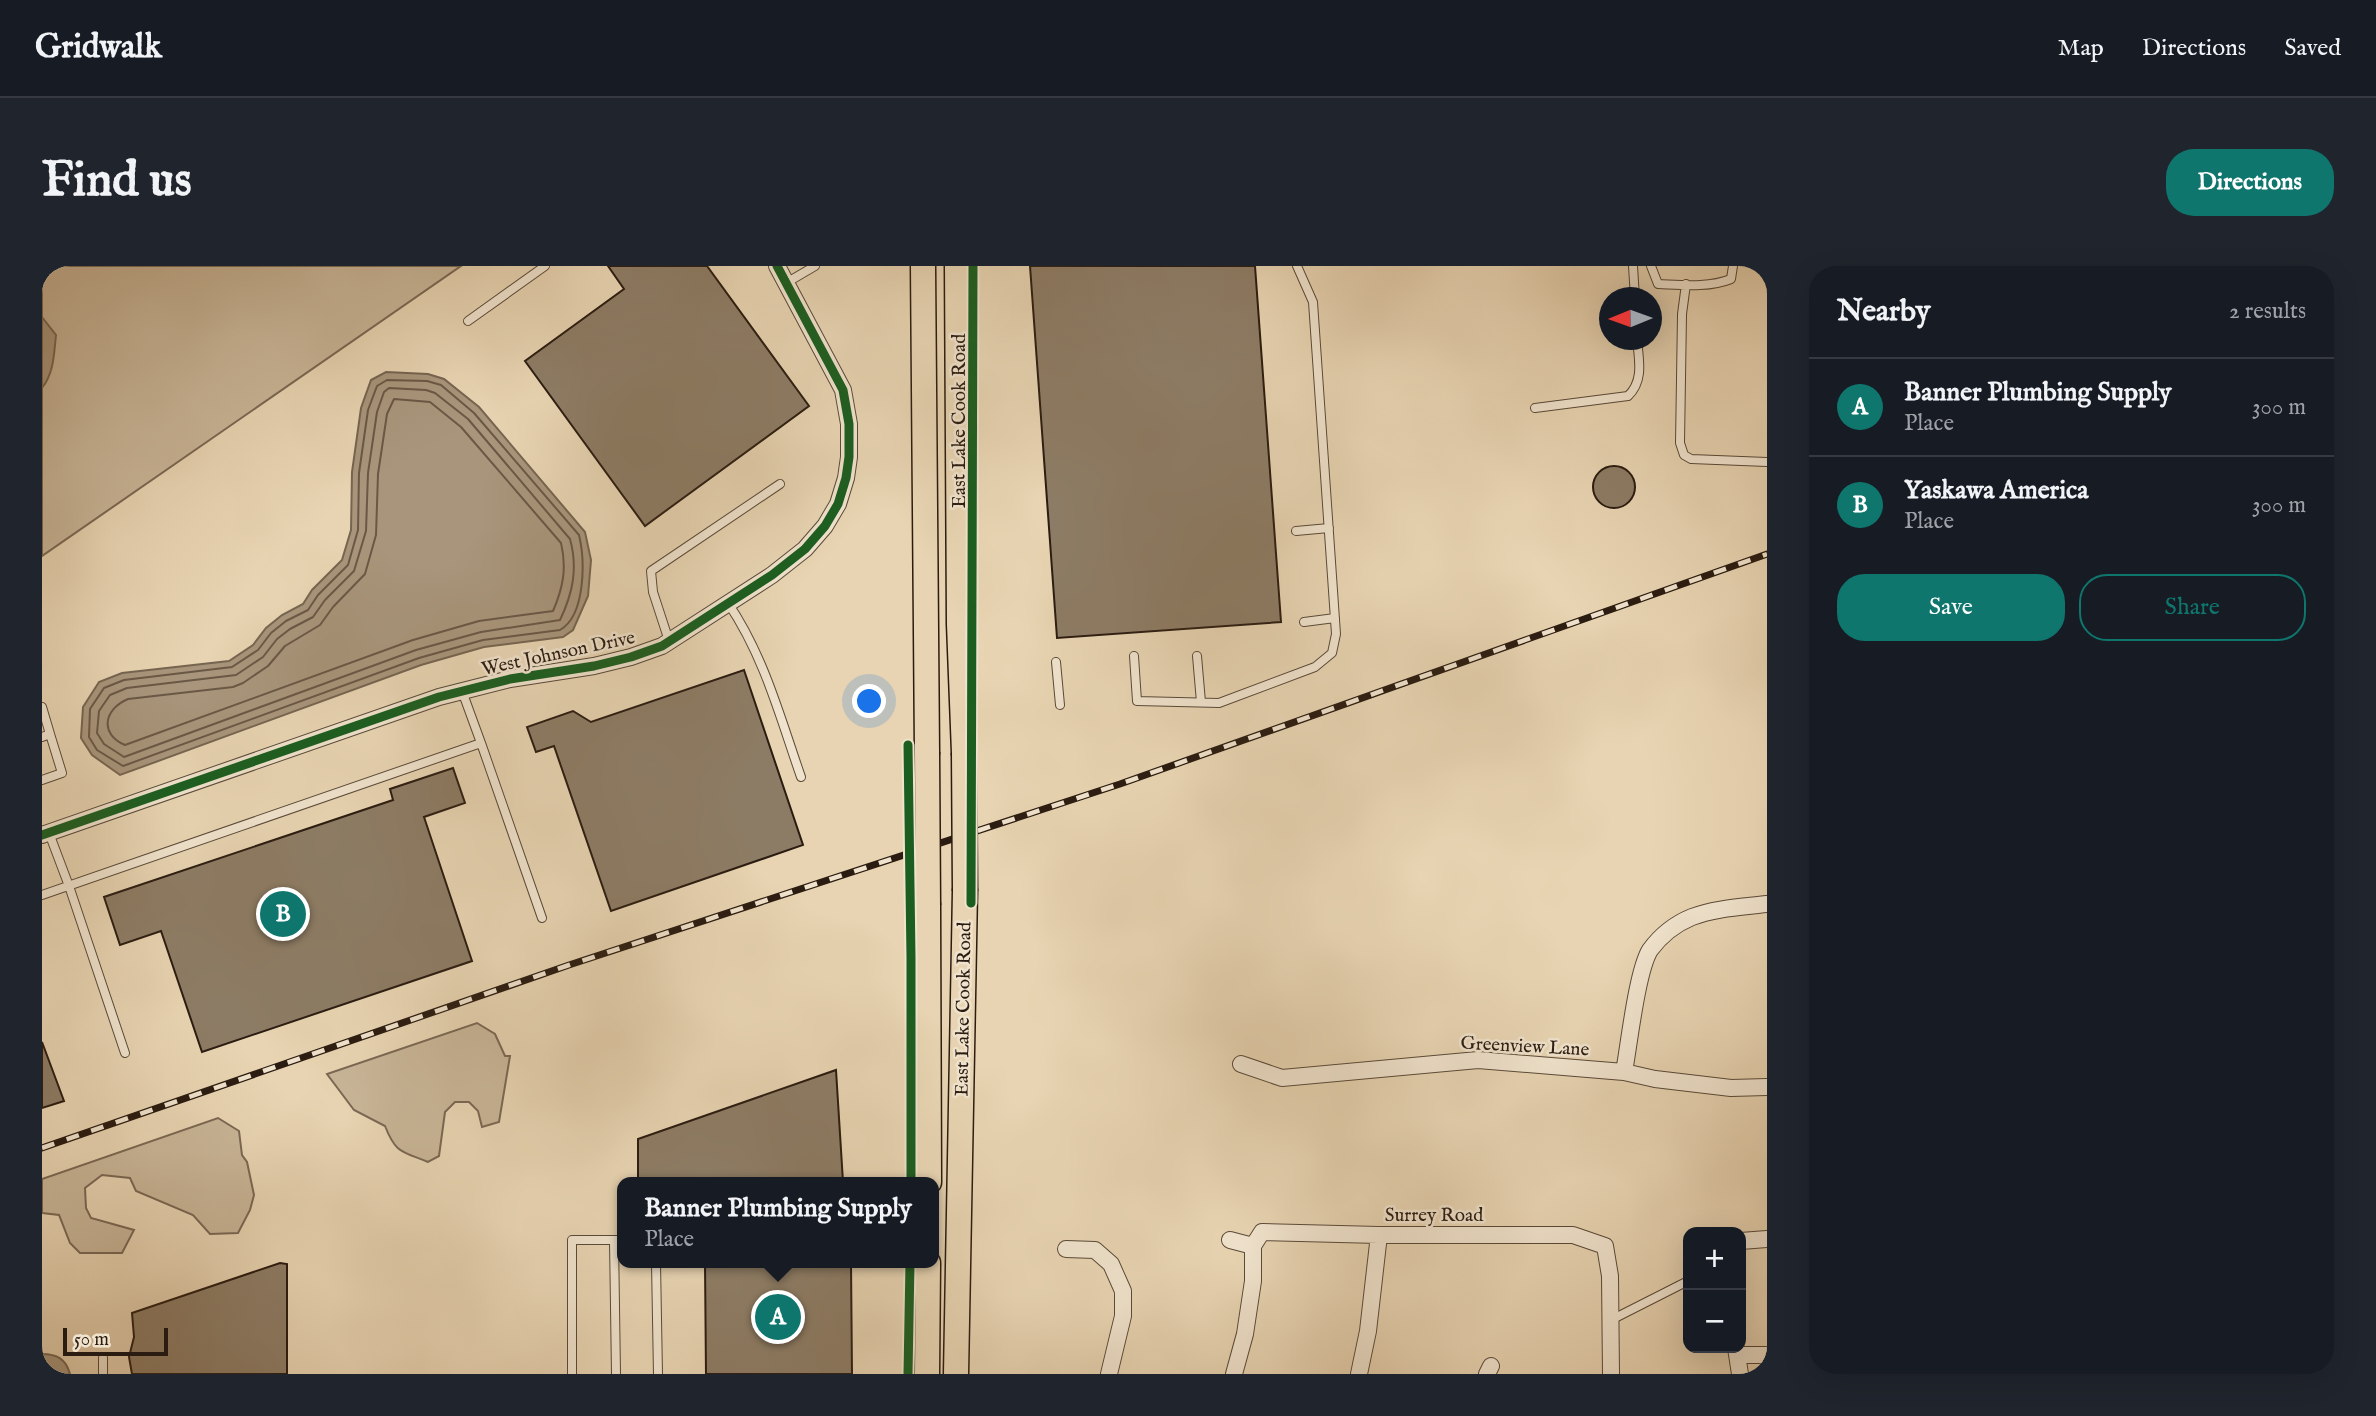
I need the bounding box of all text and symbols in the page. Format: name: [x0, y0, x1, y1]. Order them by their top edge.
text: Gridwalk: [35, 27, 162, 69]
text: Map: [2058, 33, 2104, 64]
text: Directions: [2142, 33, 2246, 64]
text: Saved: [2284, 33, 2341, 64]
button: Directions: [2166, 149, 2334, 216]
text: Find us: [42, 151, 192, 213]
north arrow: [1599, 287, 1662, 350]
text: Nearby: [1837, 293, 1930, 331]
text: 2 results: [2229, 297, 2306, 326]
street label: East Lake Cook Road: [948, 333, 972, 508]
text: Banner Plumbing Supply: [1904, 376, 2172, 409]
text: A: [1852, 393, 1868, 422]
text: 300 m: [2252, 393, 2306, 422]
text: Place: [1904, 409, 1954, 438]
text: Yaskawa America: [1904, 474, 2088, 507]
text: B: [1852, 491, 1868, 520]
text: 300 m: [2252, 491, 2306, 520]
text: Place: [1904, 507, 1954, 536]
button: Save: [1837, 574, 2065, 641]
button: Share: [2079, 574, 2306, 641]
street label: West Johnson Drive: [480, 626, 638, 682]
your location: [852, 684, 886, 718]
pin: B: [260, 888, 306, 940]
street label: East Lake Cook Road: [950, 921, 978, 1097]
street label: Greenview Lane: [1460, 1032, 1590, 1062]
popup: [617, 1177, 939, 1268]
text: Banner Plumbing Supply: [644, 1192, 912, 1225]
street label: Surrey Road: [1385, 1204, 1484, 1228]
text: Place: [644, 1225, 694, 1254]
map controls: [1683, 1227, 1746, 1353]
button: +: [1683, 1227, 1746, 1290]
button: −: [1683, 1290, 1746, 1353]
pin: A: [755, 1291, 801, 1343]
scale bar: [63, 1325, 168, 1357]
text: 50 m: [74, 1328, 109, 1352]

